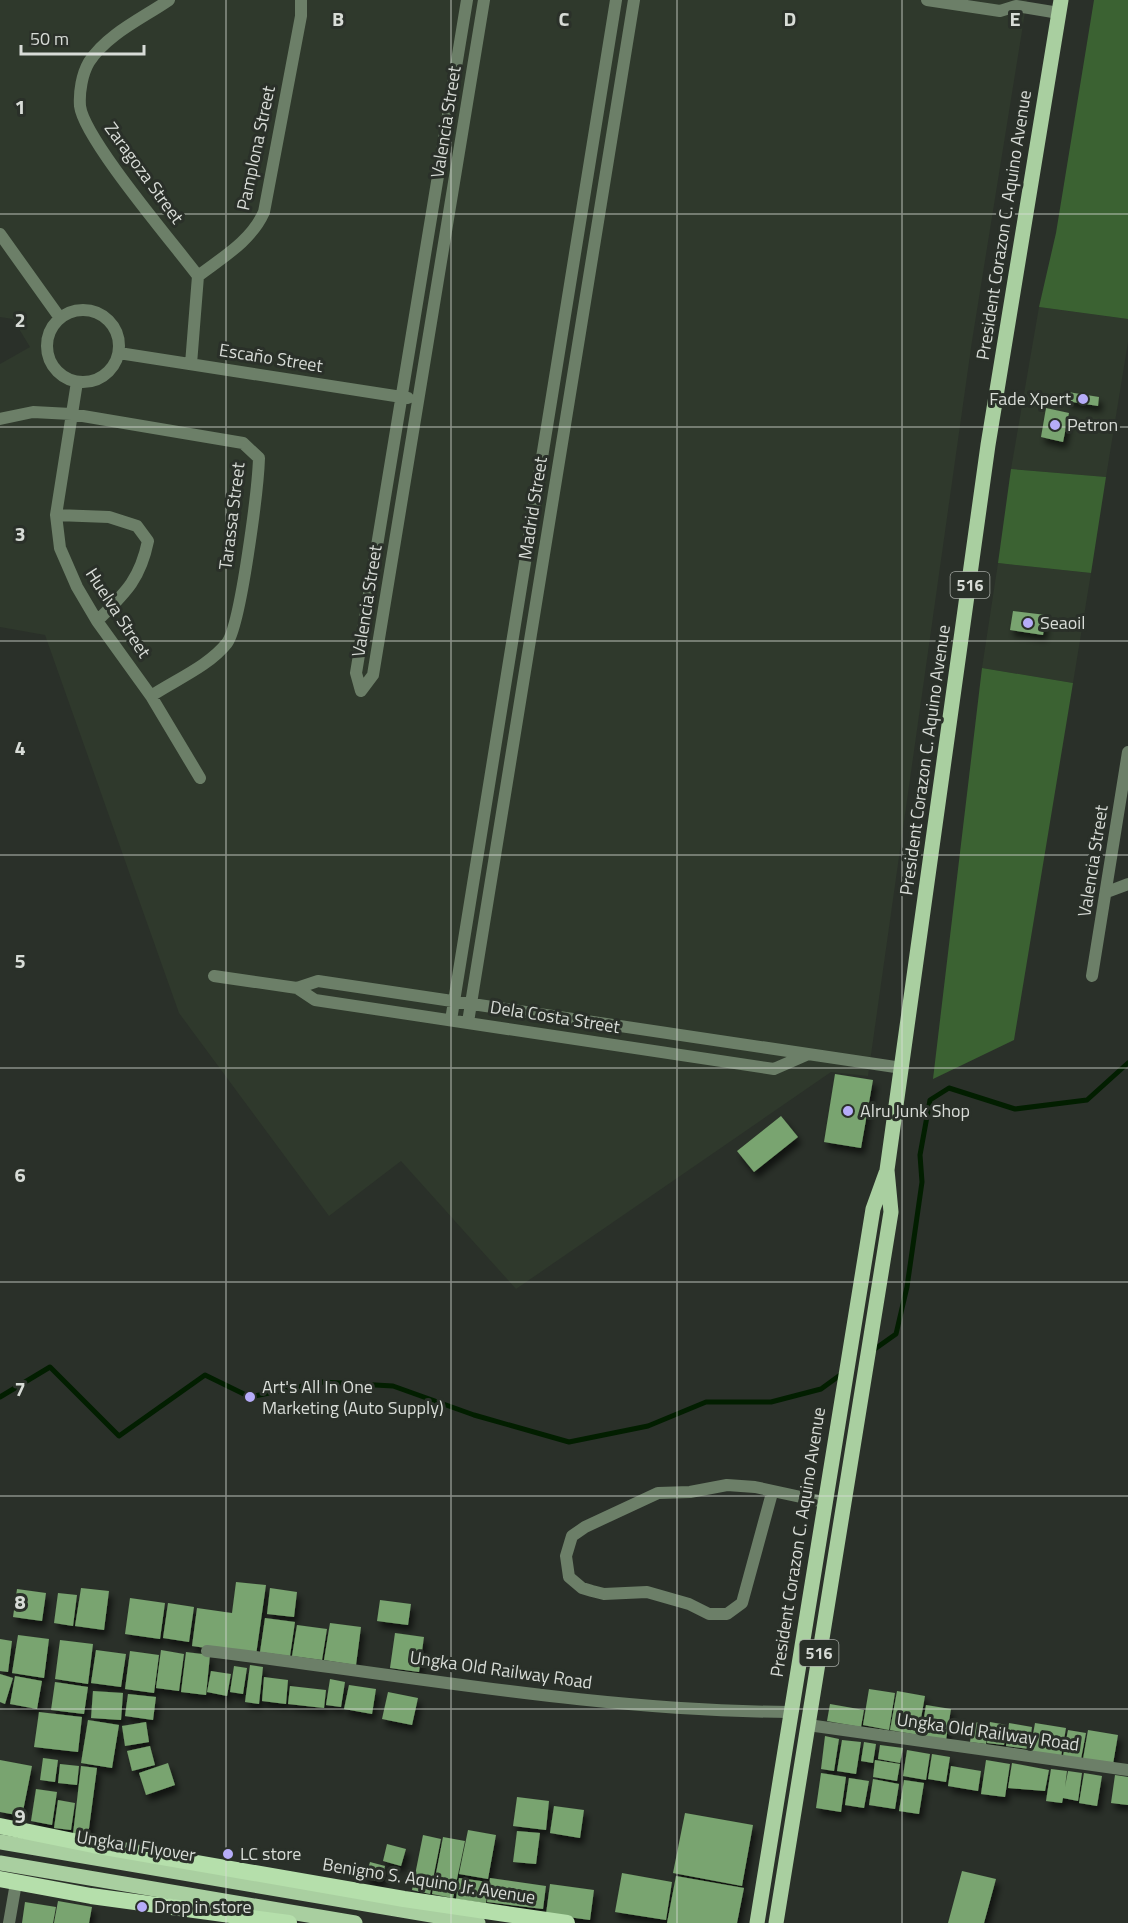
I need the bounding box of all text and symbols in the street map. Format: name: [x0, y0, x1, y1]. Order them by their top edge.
text: B: [332, 3, 344, 34]
text: C: [559, 3, 570, 34]
text: D: [784, 3, 796, 34]
text: E: [1009, 3, 1021, 34]
scale bar: [21, 18, 144, 56]
text: 50 m: [30, 25, 69, 52]
street label: Valencia Street: [423, 63, 468, 180]
street label: Pamplona Street: [229, 82, 282, 213]
street label: President Corazon C. Aquino Avenue: [969, 88, 1038, 362]
text: 1: [14, 91, 26, 122]
street label: Zaragoza Street: [98, 116, 191, 230]
text: 2: [14, 304, 26, 335]
street label: Escaño Street: [217, 336, 326, 379]
place label: Fade Xpert: [989, 385, 1072, 412]
marker: Fade Xpert: [1076, 392, 1090, 406]
place label: Petron: [1067, 411, 1118, 438]
marker: Petron: [1048, 418, 1062, 432]
street label: Madrid Street: [511, 454, 554, 561]
street label: Tarassa Street: [212, 460, 252, 571]
text: 3: [14, 518, 26, 549]
street label: Valencia Street: [344, 542, 389, 659]
street label: Huelva Street: [79, 562, 158, 664]
road number: 516: [950, 572, 990, 598]
place label: Seaoil: [1040, 609, 1085, 636]
marker: Seaoil: [1021, 616, 1035, 630]
street label: President Corazon C. Aquino Avenue: [892, 623, 957, 897]
text: 4: [14, 732, 26, 763]
street label: Valencia Street: [1070, 802, 1115, 919]
text: 5: [14, 945, 26, 976]
street label: Dela Costa Street: [488, 993, 623, 1040]
place label: Alru Junk Shop: [860, 1097, 970, 1124]
marker: Alru Junk Shop: [841, 1104, 855, 1118]
text: 6: [14, 1159, 26, 1190]
text: 7: [14, 1373, 26, 1404]
place label: Art's All In One Marketing (Auto Supply): [262, 1373, 444, 1421]
marker: Art's All In One Marketing (Auto Supply): [243, 1390, 257, 1404]
street label: President Corazon C. Aquino Avenue: [763, 1405, 832, 1679]
text: 8: [14, 1586, 26, 1617]
road number: 516: [800, 1640, 838, 1666]
street label: Ungka Old Railway Road: [408, 1643, 594, 1696]
street label: Ungka Old Railway Road: [895, 1705, 1081, 1758]
text: 9: [14, 1800, 26, 1831]
street label: Ungka II Flyover: [75, 1823, 198, 1868]
place label: LC store: [240, 1840, 301, 1867]
marker: LC store: [221, 1847, 235, 1861]
street label: Benigno S. Aquino Jr. Avenue: [321, 1850, 537, 1911]
place label: Drop in store: [154, 1893, 252, 1920]
marker: Drop in store: [135, 1900, 149, 1914]

